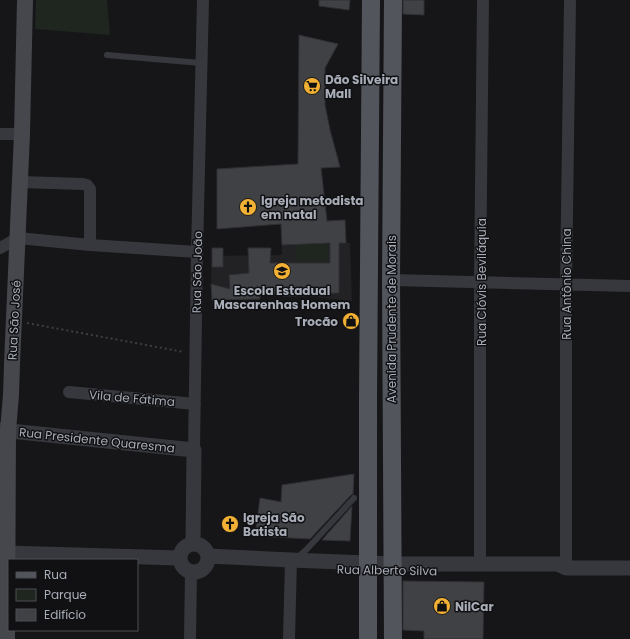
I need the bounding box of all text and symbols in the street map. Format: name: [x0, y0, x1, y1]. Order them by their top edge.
place label: Dão Silveira Mall: [325, 71, 398, 102]
supermarket icon: Dão Silveira Mall: [302, 76, 322, 96]
place label: Igreja metodista em natal: [261, 192, 363, 223]
church icon: Igreja metodista em natal: [238, 197, 258, 217]
street label: Rua Clóvis Beviláquia: [473, 218, 490, 346]
street label: Rua Antônio China: [558, 228, 575, 340]
street label: Rua São João: [188, 230, 206, 313]
street label: Avenida Prudente de Morais: [383, 235, 400, 403]
school or university icon: Escola Estadual Mascarenhas Homem: [272, 261, 292, 281]
street label: Rua São José: [3, 280, 25, 360]
place label: Escola Estadual Mascarenhas Homem: [214, 282, 351, 313]
shop icon: Trocão: [341, 311, 361, 331]
place label: Trocão: [295, 313, 338, 330]
street label: Vila de Fátima: [88, 386, 176, 410]
street label: Rua Presidente Quaresma: [18, 423, 176, 457]
place label: Igreja São Batista: [243, 509, 305, 540]
church icon: Igreja São Batista: [220, 514, 240, 534]
legend: [8, 559, 138, 631]
street label: Rua Alberto Silva: [337, 561, 437, 579]
text: Rua: [44, 566, 67, 583]
text: Parque: [44, 586, 87, 603]
shop icon: NilCar: [432, 596, 452, 616]
place label: NilCar: [455, 598, 494, 615]
text: Edifício: [44, 606, 86, 623]

